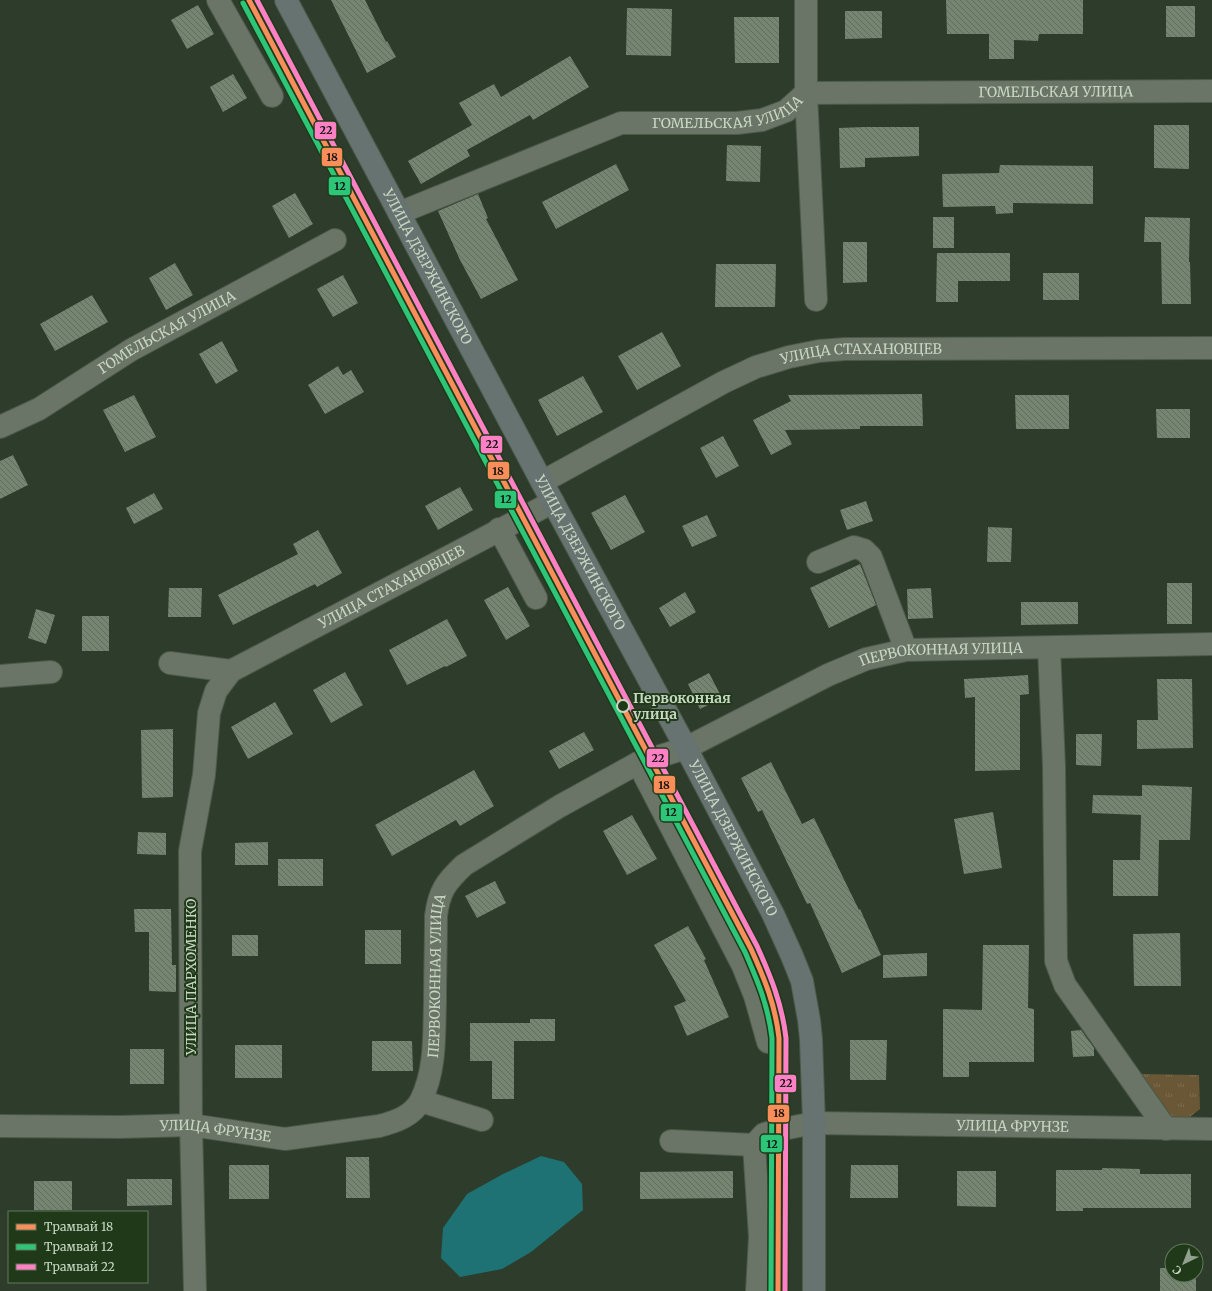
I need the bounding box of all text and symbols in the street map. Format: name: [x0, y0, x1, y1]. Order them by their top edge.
street label: ГОМЕЛЬСКАЯ УЛИЦА: [978, 82, 1133, 101]
street label: ГОМЕЛЬСКАЯ УЛИЦА: [652, 91, 806, 133]
line badge: 22: [314, 121, 337, 140]
text: 22: [320, 123, 333, 137]
line badge: 18: [321, 147, 343, 167]
text: 18: [326, 150, 338, 164]
line badge: 12: [328, 176, 351, 196]
text: 12: [334, 179, 346, 193]
street label: УЛИЦА ДЗЕРЖИНСКОГО: [378, 185, 476, 348]
street label: ГОМЕЛЬСКАЯ УЛИЦА: [94, 286, 239, 378]
street label: УЛИЦА СТАХАНОВЦЕВ: [777, 340, 942, 368]
line badge: 22: [480, 435, 503, 454]
text: 22: [486, 437, 499, 451]
line badge: 18: [487, 461, 510, 480]
text: 18: [492, 464, 504, 478]
street label: УЛИЦА ДЗЕРЖИНСКОГО: [530, 471, 629, 633]
line badge: 12: [494, 490, 517, 509]
text: 12: [500, 492, 512, 506]
street label: УЛИЦА СТАХАНОВЦЕВ: [315, 541, 468, 633]
street label: ПЕРВОКОННАЯ УЛИЦА: [856, 639, 1023, 670]
place label: Первоконная улица: [633, 689, 731, 723]
marker: Первоконная улица: [616, 699, 630, 713]
line badge: 22: [646, 748, 669, 768]
text: 22: [652, 751, 665, 765]
street label: УЛИЦА ДЗЕРЖИНСКОГО: [684, 756, 782, 919]
line badge: 18: [653, 775, 676, 794]
text: 18: [658, 778, 670, 792]
line badge: 12: [660, 803, 683, 822]
text: 12: [665, 805, 677, 819]
street label: ПЕРВОКОННАЯ УЛИЦА: [424, 891, 450, 1059]
street label: УЛИЦА ПАРХОМЕНКО: [182, 899, 200, 1056]
line badge: 22: [774, 1074, 797, 1093]
text: 22: [780, 1076, 793, 1090]
line badge: 18: [767, 1104, 790, 1123]
text: 18: [773, 1106, 785, 1120]
street label: УЛИЦА ФРУНЗЕ: [159, 1116, 273, 1146]
street label: УЛИЦА ФРУНЗЕ: [955, 1116, 1069, 1136]
line badge: 12: [760, 1134, 783, 1153]
text: 12: [766, 1137, 778, 1151]
legend: [8, 1211, 148, 1283]
text: Трамвай 18: [44, 1219, 113, 1234]
text: Трамвай 12: [44, 1239, 113, 1254]
north arrow: [1164, 1243, 1204, 1283]
text: Трамвай 22: [44, 1259, 115, 1274]
text: С: [1170, 1263, 1185, 1278]

